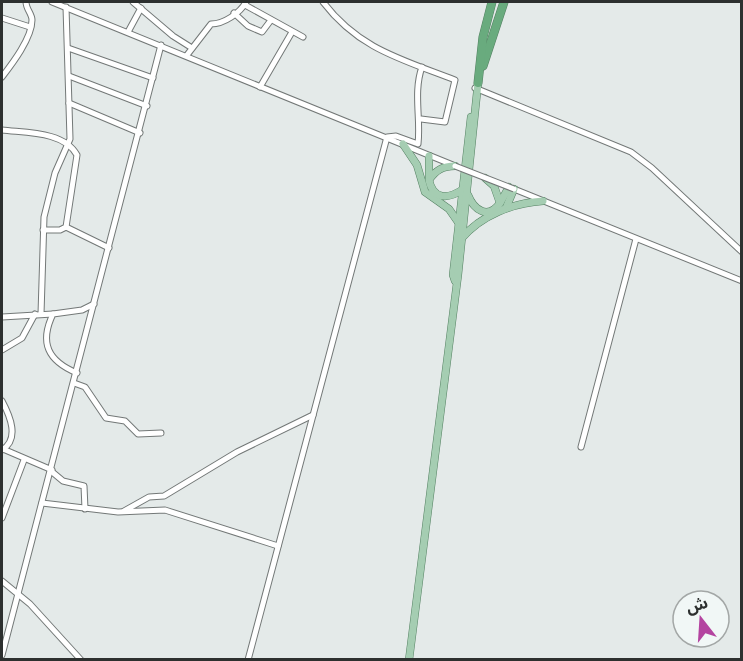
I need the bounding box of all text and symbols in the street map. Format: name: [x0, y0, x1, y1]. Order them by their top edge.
north arrow: [671, 589, 731, 649]
text: ش: [683, 591, 710, 618]

